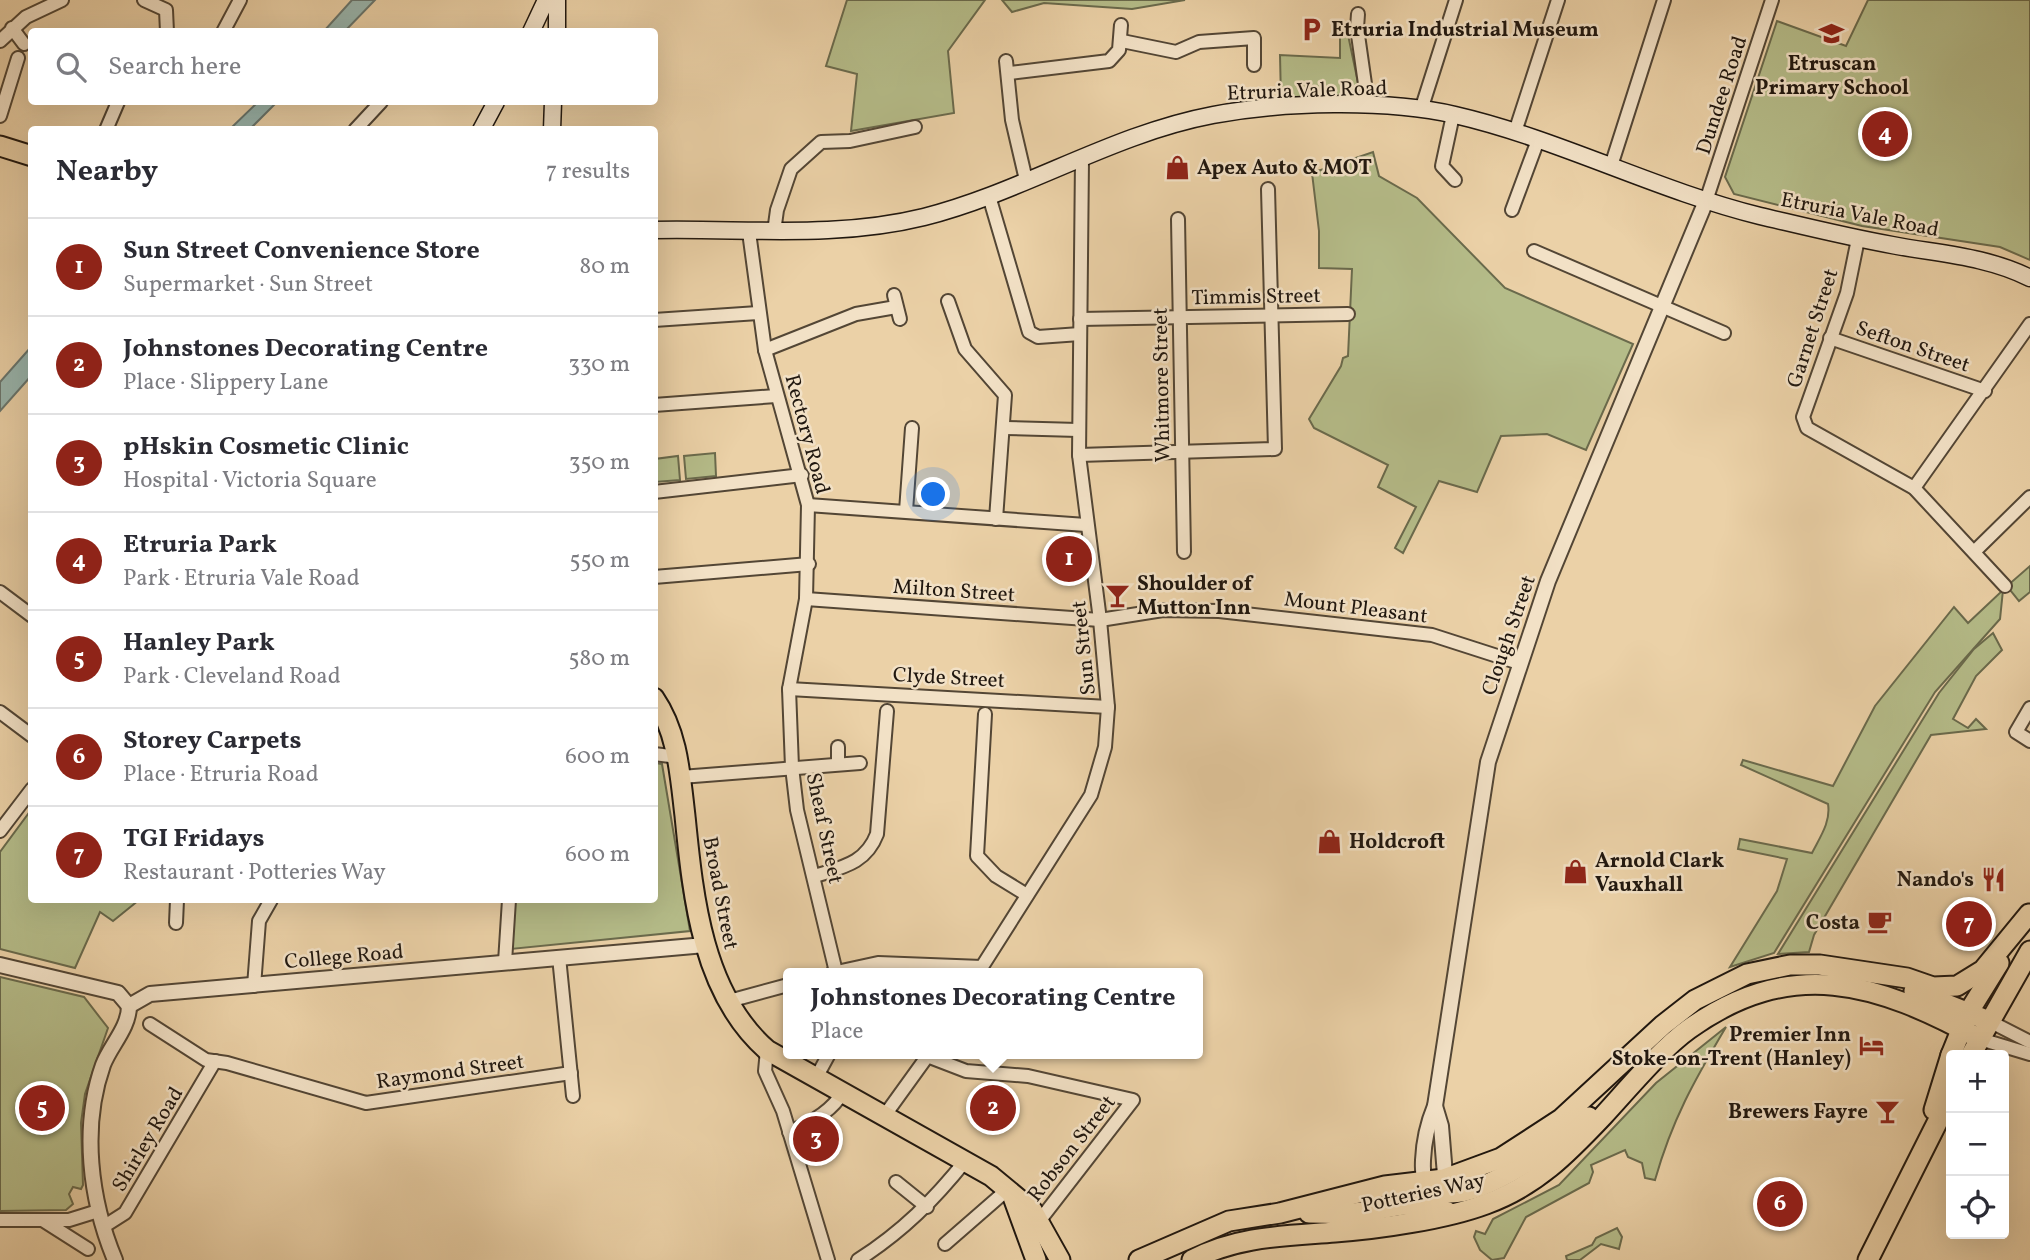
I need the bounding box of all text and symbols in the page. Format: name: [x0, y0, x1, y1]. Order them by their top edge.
parking icon: Etruria Industrial Museum: [1297, 15, 1325, 43]
place label: Etruria Industrial Museum: [1331, 16, 1599, 45]
school or university icon: Etruscan Primary School: [1818, 20, 1846, 48]
search box: [28, 28, 658, 105]
street label: Dundee Road: [1690, 32, 1755, 158]
icon: search: [52, 48, 90, 86]
text: Search here: [108, 49, 241, 85]
place label: Etruscan Primary School: [1755, 50, 1909, 103]
street label: Etruria Vale Road: [1226, 74, 1388, 109]
pin: 4: [1862, 108, 1908, 160]
text: Nearby: [56, 151, 158, 193]
shop icon: Apex Auto & MOT: [1163, 153, 1191, 181]
place label: Apex Auto & MOT: [1197, 154, 1372, 183]
text: 7 results: [546, 156, 630, 188]
street label: Etruria Vale Road: [1778, 186, 1941, 245]
text: Sun Street Convenience Store: [123, 233, 480, 269]
text: 1: [74, 251, 84, 283]
text: 80 m: [580, 251, 630, 283]
street label: Garnet Street: [1781, 265, 1846, 392]
text: Supermarket · Sun Street: [123, 269, 373, 301]
street label: Timmis Street: [1191, 282, 1321, 313]
street label: Whitmore Street: [1147, 307, 1178, 463]
street label: Sefton Street: [1852, 314, 1973, 380]
text: Johnstones Decorating Centre: [123, 331, 488, 367]
text: 2: [73, 349, 85, 381]
text: 330 m: [568, 349, 630, 381]
text: Place · Slippery Lane: [123, 367, 328, 399]
street label: Rectory Road: [777, 371, 836, 497]
text: pHskin Cosmetic Clinic: [123, 429, 409, 465]
text: 3: [73, 447, 85, 479]
text: 350 m: [569, 447, 630, 479]
text: Hospital · Victoria Square: [123, 465, 377, 497]
your location: [916, 477, 950, 511]
text: Etruria Park: [123, 527, 277, 563]
pin: 1: [1046, 533, 1092, 585]
text: 4: [72, 545, 86, 577]
text: 550 m: [570, 545, 630, 577]
text: Park · Etruria Vale Road: [123, 563, 360, 595]
place label: Shoulder of Mutton Inn: [1137, 570, 1254, 623]
street label: Clough Street: [1475, 571, 1544, 700]
street label: Milton Street: [892, 573, 1016, 610]
bar icon: Shoulder of Mutton Inn: [1103, 581, 1131, 609]
street label: Mount Pleasant: [1282, 585, 1429, 632]
street label: Sun Street: [1065, 599, 1104, 697]
text: Hanley Park: [123, 625, 275, 661]
text: 5: [73, 643, 85, 675]
text: 580 m: [568, 643, 630, 675]
text: Park · Cleveland Road: [123, 661, 341, 693]
street label: Clyde Street: [892, 661, 1006, 696]
text: Storey Carpets: [123, 723, 301, 759]
text: 6: [73, 741, 85, 773]
text: 600 m: [565, 741, 630, 773]
text: Place · Etruria Road: [123, 759, 319, 791]
street label: Sheaf Street: [798, 770, 849, 887]
text: TGI Fridays: [123, 821, 265, 857]
shop icon: Holdcroft: [1315, 827, 1343, 855]
place label: Holdcroft: [1349, 828, 1445, 857]
street label: Broad Street: [694, 834, 745, 952]
text: 7: [74, 839, 85, 871]
text: 600 m: [565, 839, 630, 871]
place label: Arnold Clark Vauxhall: [1595, 847, 1724, 900]
text: Restaurant · Potteries Way: [123, 857, 386, 889]
shop icon: Arnold Clark Vauxhall: [1561, 858, 1589, 886]
restaurant icon: Nando's: [1980, 865, 2008, 893]
place label: Nando's: [1897, 866, 1974, 895]
pin: 7: [1946, 898, 1992, 950]
cafe icon: Costa: [1866, 908, 1894, 936]
place label: Costa: [1806, 909, 1860, 938]
street label: College Road: [283, 938, 405, 977]
popup: [783, 968, 1203, 1059]
text: Johnstones Decorating Centre: [811, 980, 1175, 1016]
text: Place: [811, 1016, 863, 1048]
place label: Premier Inn Stoke-on-Trent (Hanley): [1612, 1021, 1851, 1074]
hotel icon: Premier Inn Stoke-on-Trent (Hanley): [1857, 1032, 1885, 1060]
street label: Raymond Street: [374, 1048, 526, 1097]
map controls: [1946, 1050, 2009, 1239]
button: +: [1946, 1050, 2009, 1113]
pin: 5: [19, 1082, 65, 1134]
street label: Shirley Road: [106, 1082, 191, 1198]
pin: 2: [970, 1082, 1016, 1134]
street label: Robson Street: [1021, 1089, 1123, 1208]
bar icon: Brewers Fayre: [1874, 1097, 1902, 1125]
place label: Brewers Fayre: [1728, 1098, 1868, 1127]
pin: 3: [793, 1113, 839, 1165]
button: −: [1946, 1113, 2009, 1176]
street label: Potteries Way: [1359, 1166, 1488, 1221]
button: locate: [1946, 1176, 2009, 1239]
pin: 6: [1757, 1178, 1803, 1230]

